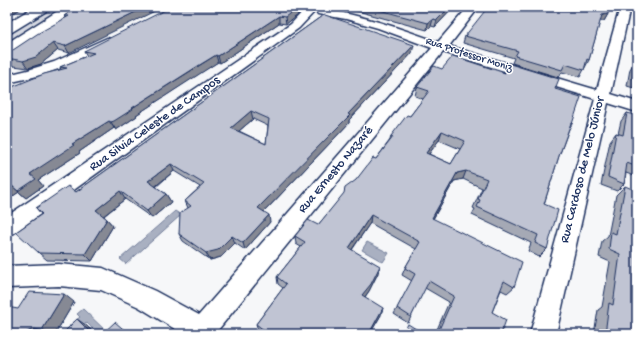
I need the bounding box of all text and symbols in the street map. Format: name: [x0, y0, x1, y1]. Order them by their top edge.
street label: Rua Professor Moniz: [424, 34, 515, 75]
street label: Rua Silvia Celeste de Campos: [87, 72, 224, 175]
street label: Rua Cardoso de Melo Júnior: [558, 94, 609, 245]
street label: Rua Ernesto Nazaré: [295, 123, 377, 216]

